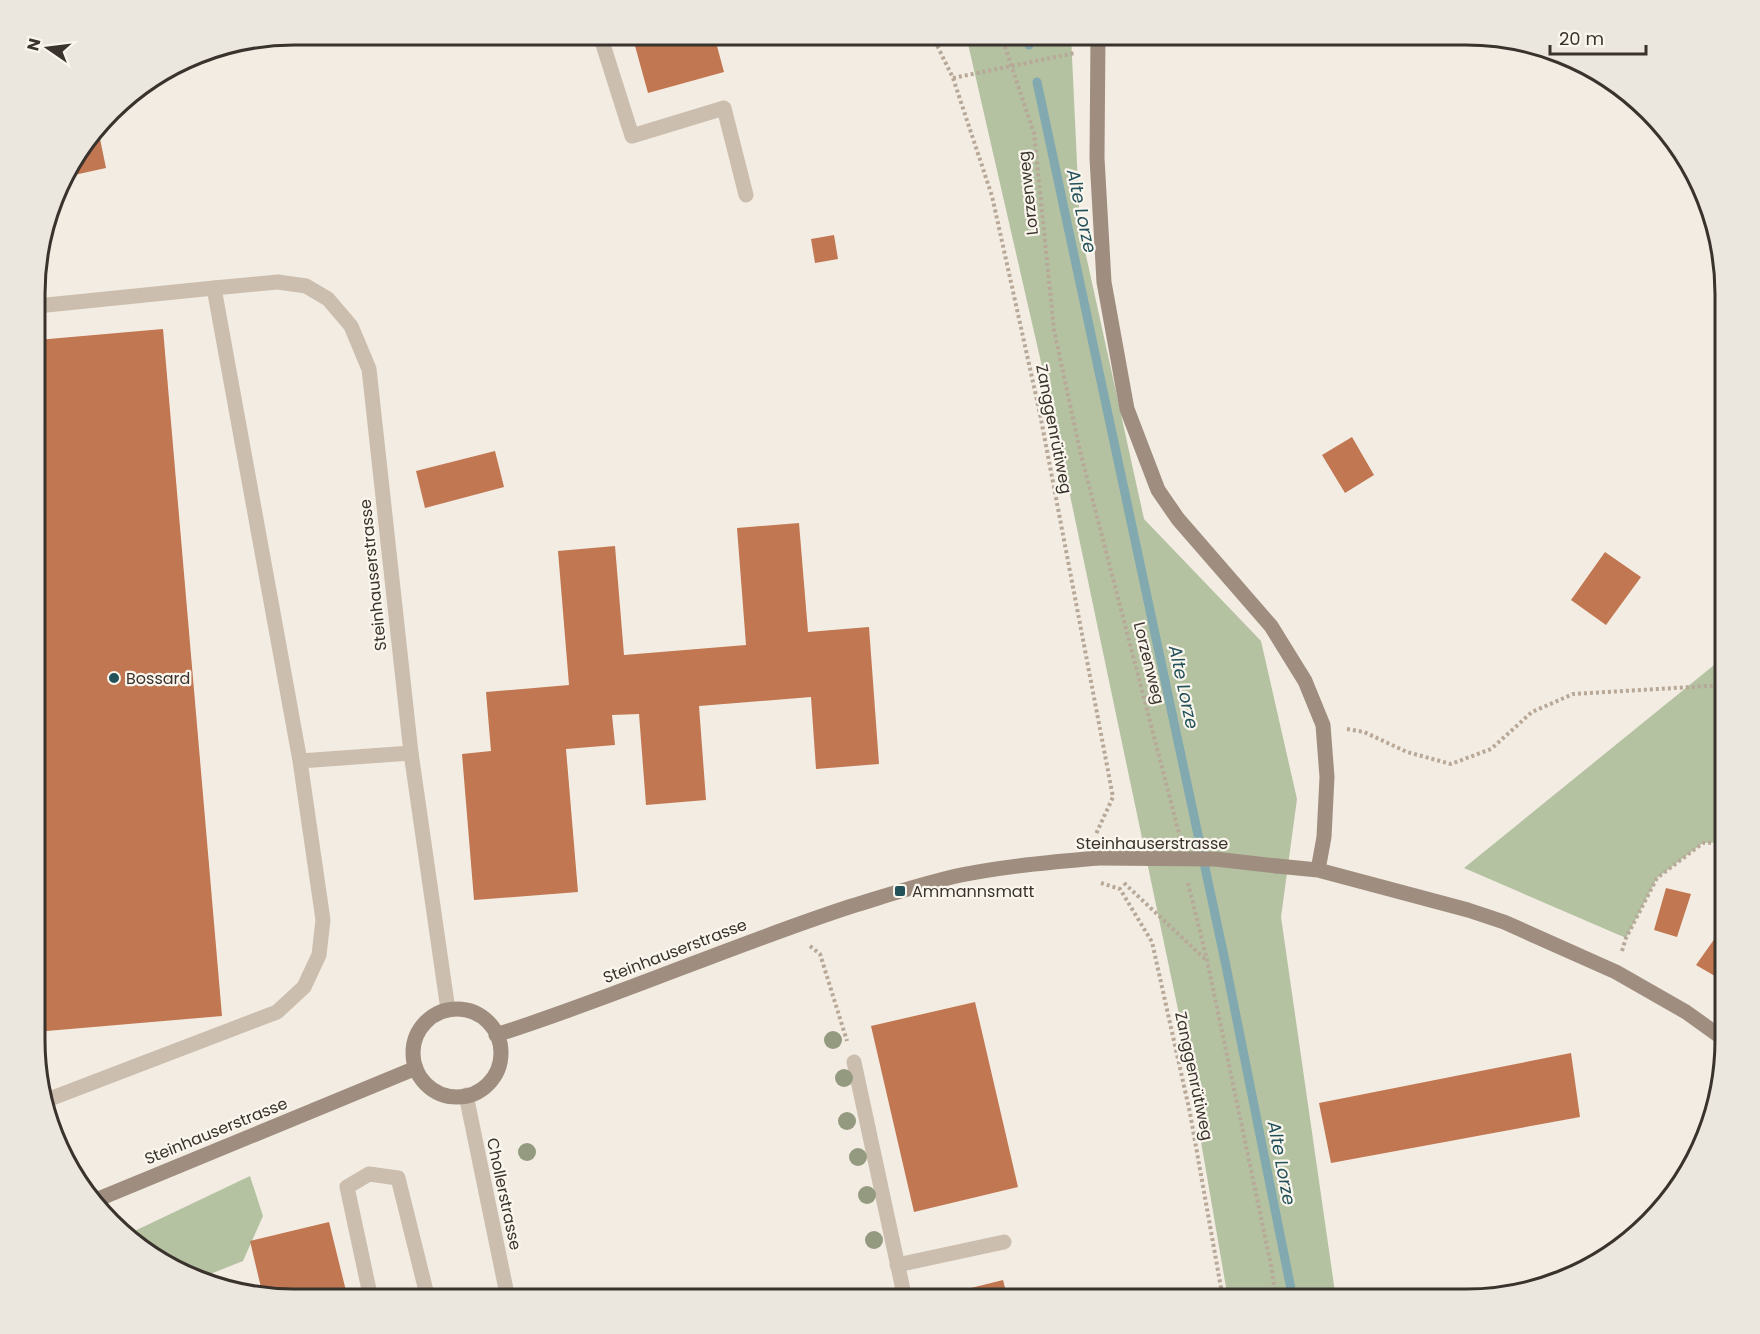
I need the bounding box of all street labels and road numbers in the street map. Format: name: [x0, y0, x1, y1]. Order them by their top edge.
street label: Lorzenweg: [1012, 150, 1044, 236]
street label: Zanggenrütiweg: [1030, 362, 1078, 496]
street label: Steinhauserstrasse: [354, 498, 392, 652]
street label: Lorzenweg: [1128, 619, 1170, 707]
street label: Steinhauserstrasse: [1076, 832, 1228, 855]
street label: Steinhauserstrasse: [600, 913, 750, 989]
street label: Zanggenrütiweg: [1169, 1009, 1219, 1143]
street label: Steinhauserstrasse: [141, 1092, 291, 1170]
street label: Chollerstrasse: [481, 1136, 527, 1252]

